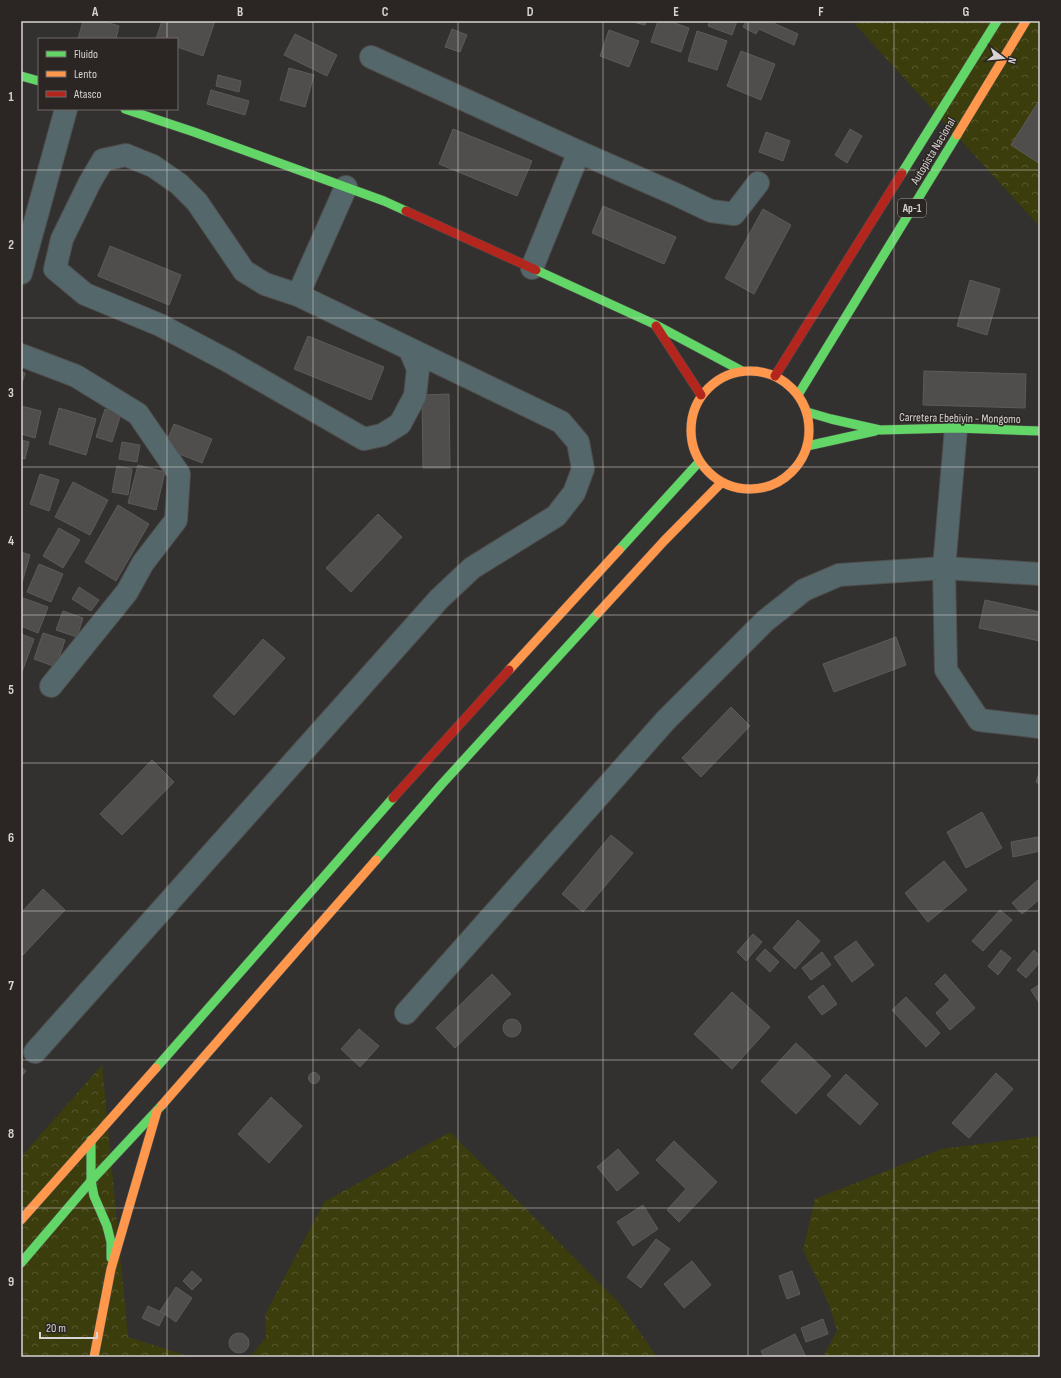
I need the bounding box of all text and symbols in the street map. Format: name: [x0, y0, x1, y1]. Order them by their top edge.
text: A: [91, 4, 99, 20]
text: B: [237, 4, 243, 20]
text: C: [382, 4, 389, 20]
text: D: [527, 4, 534, 20]
text: E: [673, 4, 679, 20]
text: F: [818, 4, 824, 20]
text: G: [963, 4, 970, 20]
legend: [38, 38, 178, 110]
north arrow: [983, 38, 1023, 78]
text: Fluido: [74, 47, 98, 62]
text: N: [1005, 56, 1019, 65]
text: Lento: [74, 67, 97, 82]
text: Atasco: [73, 87, 101, 102]
text: 1: [8, 89, 14, 105]
street label: Autopista Nacional: [907, 115, 959, 188]
road number: Ap-1: [898, 199, 926, 217]
text: 2: [8, 237, 14, 253]
text: 3: [8, 385, 14, 401]
street label: Carretera Ebebiyin - Mongomo: [899, 410, 1021, 427]
text: 4: [8, 533, 14, 549]
text: 5: [8, 682, 14, 698]
text: 6: [8, 830, 14, 846]
text: 7: [8, 978, 14, 994]
text: 8: [8, 1126, 14, 1142]
text: 9: [8, 1274, 14, 1290]
scale bar: [40, 1314, 97, 1340]
text: 20 m: [46, 1321, 66, 1336]

